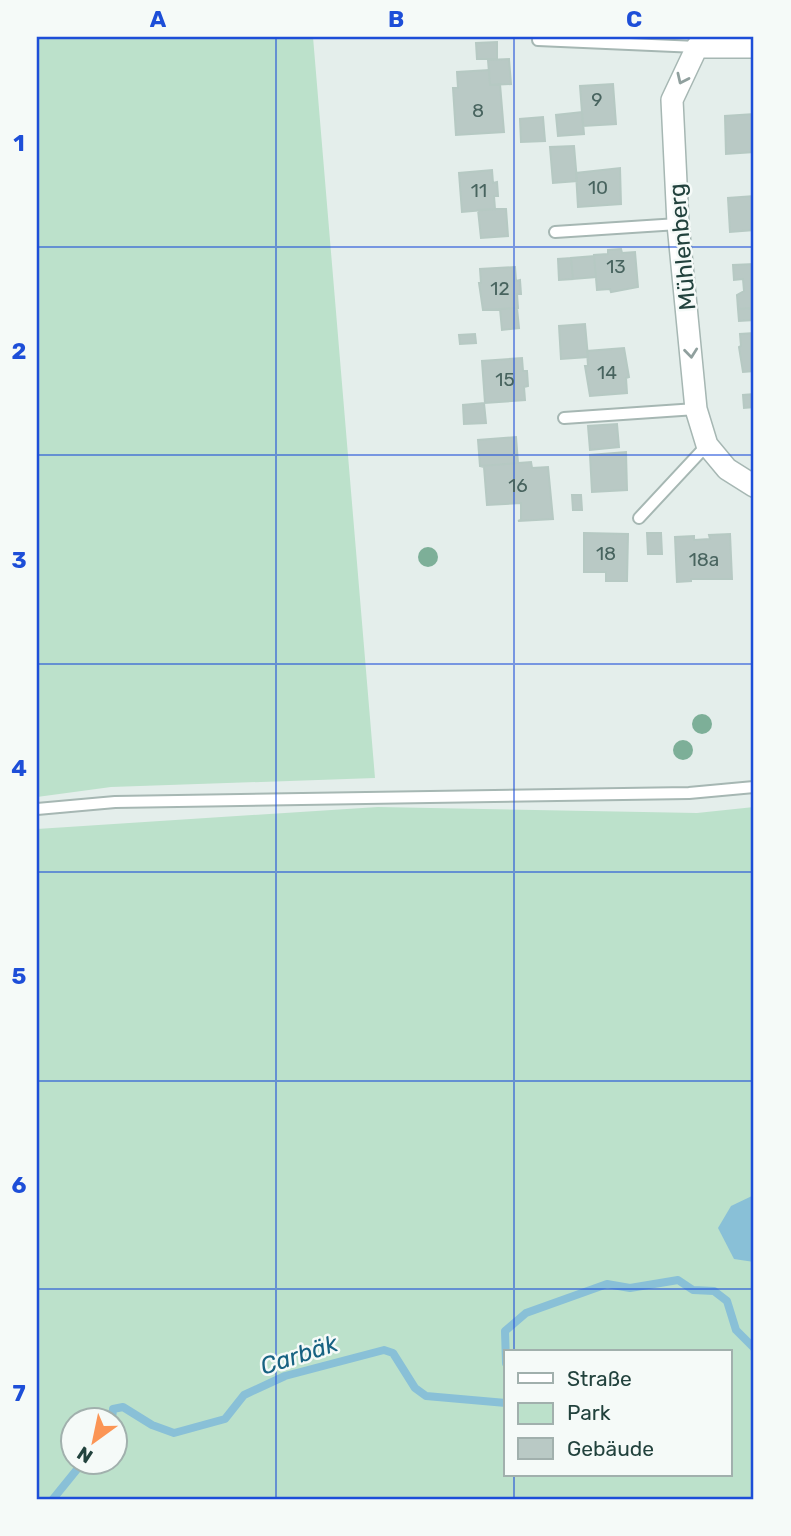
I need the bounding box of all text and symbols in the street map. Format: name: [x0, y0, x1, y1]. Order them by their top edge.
text: A: [150, 5, 167, 33]
text: B: [388, 5, 404, 33]
text: C: [626, 5, 642, 33]
one-way arrow: [676, 72, 690, 84]
house number: 9: [591, 88, 603, 111]
house number: 8: [472, 99, 484, 122]
text: 1: [13, 129, 25, 157]
house number: 10: [588, 176, 608, 199]
house number: 11: [471, 179, 487, 202]
street label: Mühlenberg: [663, 182, 701, 312]
house number: 13: [606, 255, 626, 278]
house number: 12: [490, 277, 510, 300]
text: 2: [12, 337, 26, 365]
one-way arrow: [683, 348, 698, 359]
house number: 14: [597, 361, 617, 384]
house number: 15: [495, 368, 515, 391]
house number: 16: [508, 474, 528, 497]
house number: 18: [596, 542, 616, 565]
text: 3: [11, 546, 27, 574]
house number: 18a: [689, 548, 719, 571]
text: 4: [11, 754, 27, 782]
text: 5: [12, 962, 27, 990]
text: 6: [12, 1171, 27, 1199]
water label: Carbäk: [257, 1329, 342, 1381]
legend: [504, 1350, 732, 1476]
text: Straße: [567, 1366, 632, 1391]
text: 7: [12, 1379, 26, 1407]
text: Park: [567, 1400, 611, 1425]
north arrow: [60, 1406, 130, 1476]
text: Gebäude: [567, 1436, 654, 1461]
text: N: [73, 1441, 97, 1468]

